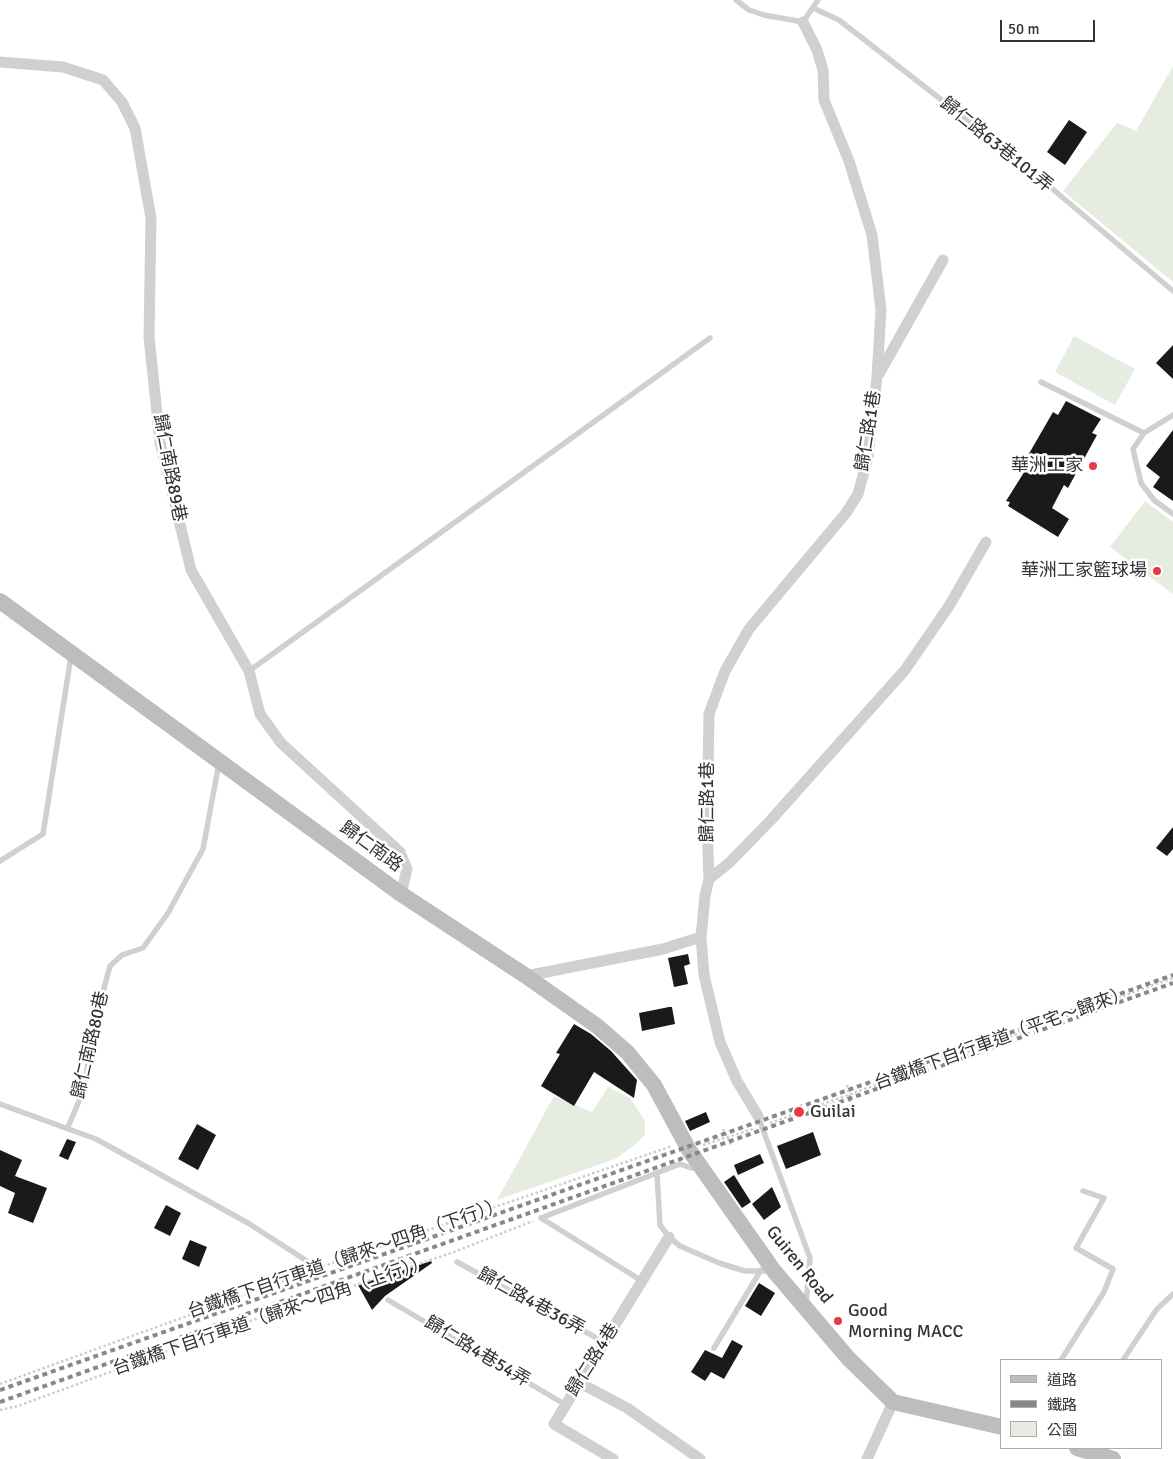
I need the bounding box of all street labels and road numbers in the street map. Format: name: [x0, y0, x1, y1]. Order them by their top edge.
street label: 歸仁路63巷101弄: [935, 93, 1057, 197]
street label: 歸仁路1巷: [852, 389, 886, 473]
street label: 歸仁南路89巷: [148, 412, 190, 524]
street label: 歸仁路1巷: [697, 761, 719, 843]
street label: 歸仁南路: [336, 817, 406, 877]
street label: 台鐵橋下自行車道（平宅～歸來）: [871, 983, 1133, 1095]
street label: 歸仁南路80巷: [68, 989, 114, 1101]
street label: 台鐵橋下自行車道（歸來～四角（下行））: [185, 1195, 507, 1323]
street label: Guiren Road: [761, 1222, 837, 1308]
street label: 台鐵橋下自行車道（歸來～四角（上行））: [110, 1252, 432, 1380]
street label: 歸仁路4巷36弄: [474, 1264, 588, 1340]
street label: 歸仁路4巷54弄: [420, 1312, 534, 1392]
street label: 歸仁路4巷: [562, 1320, 624, 1400]

